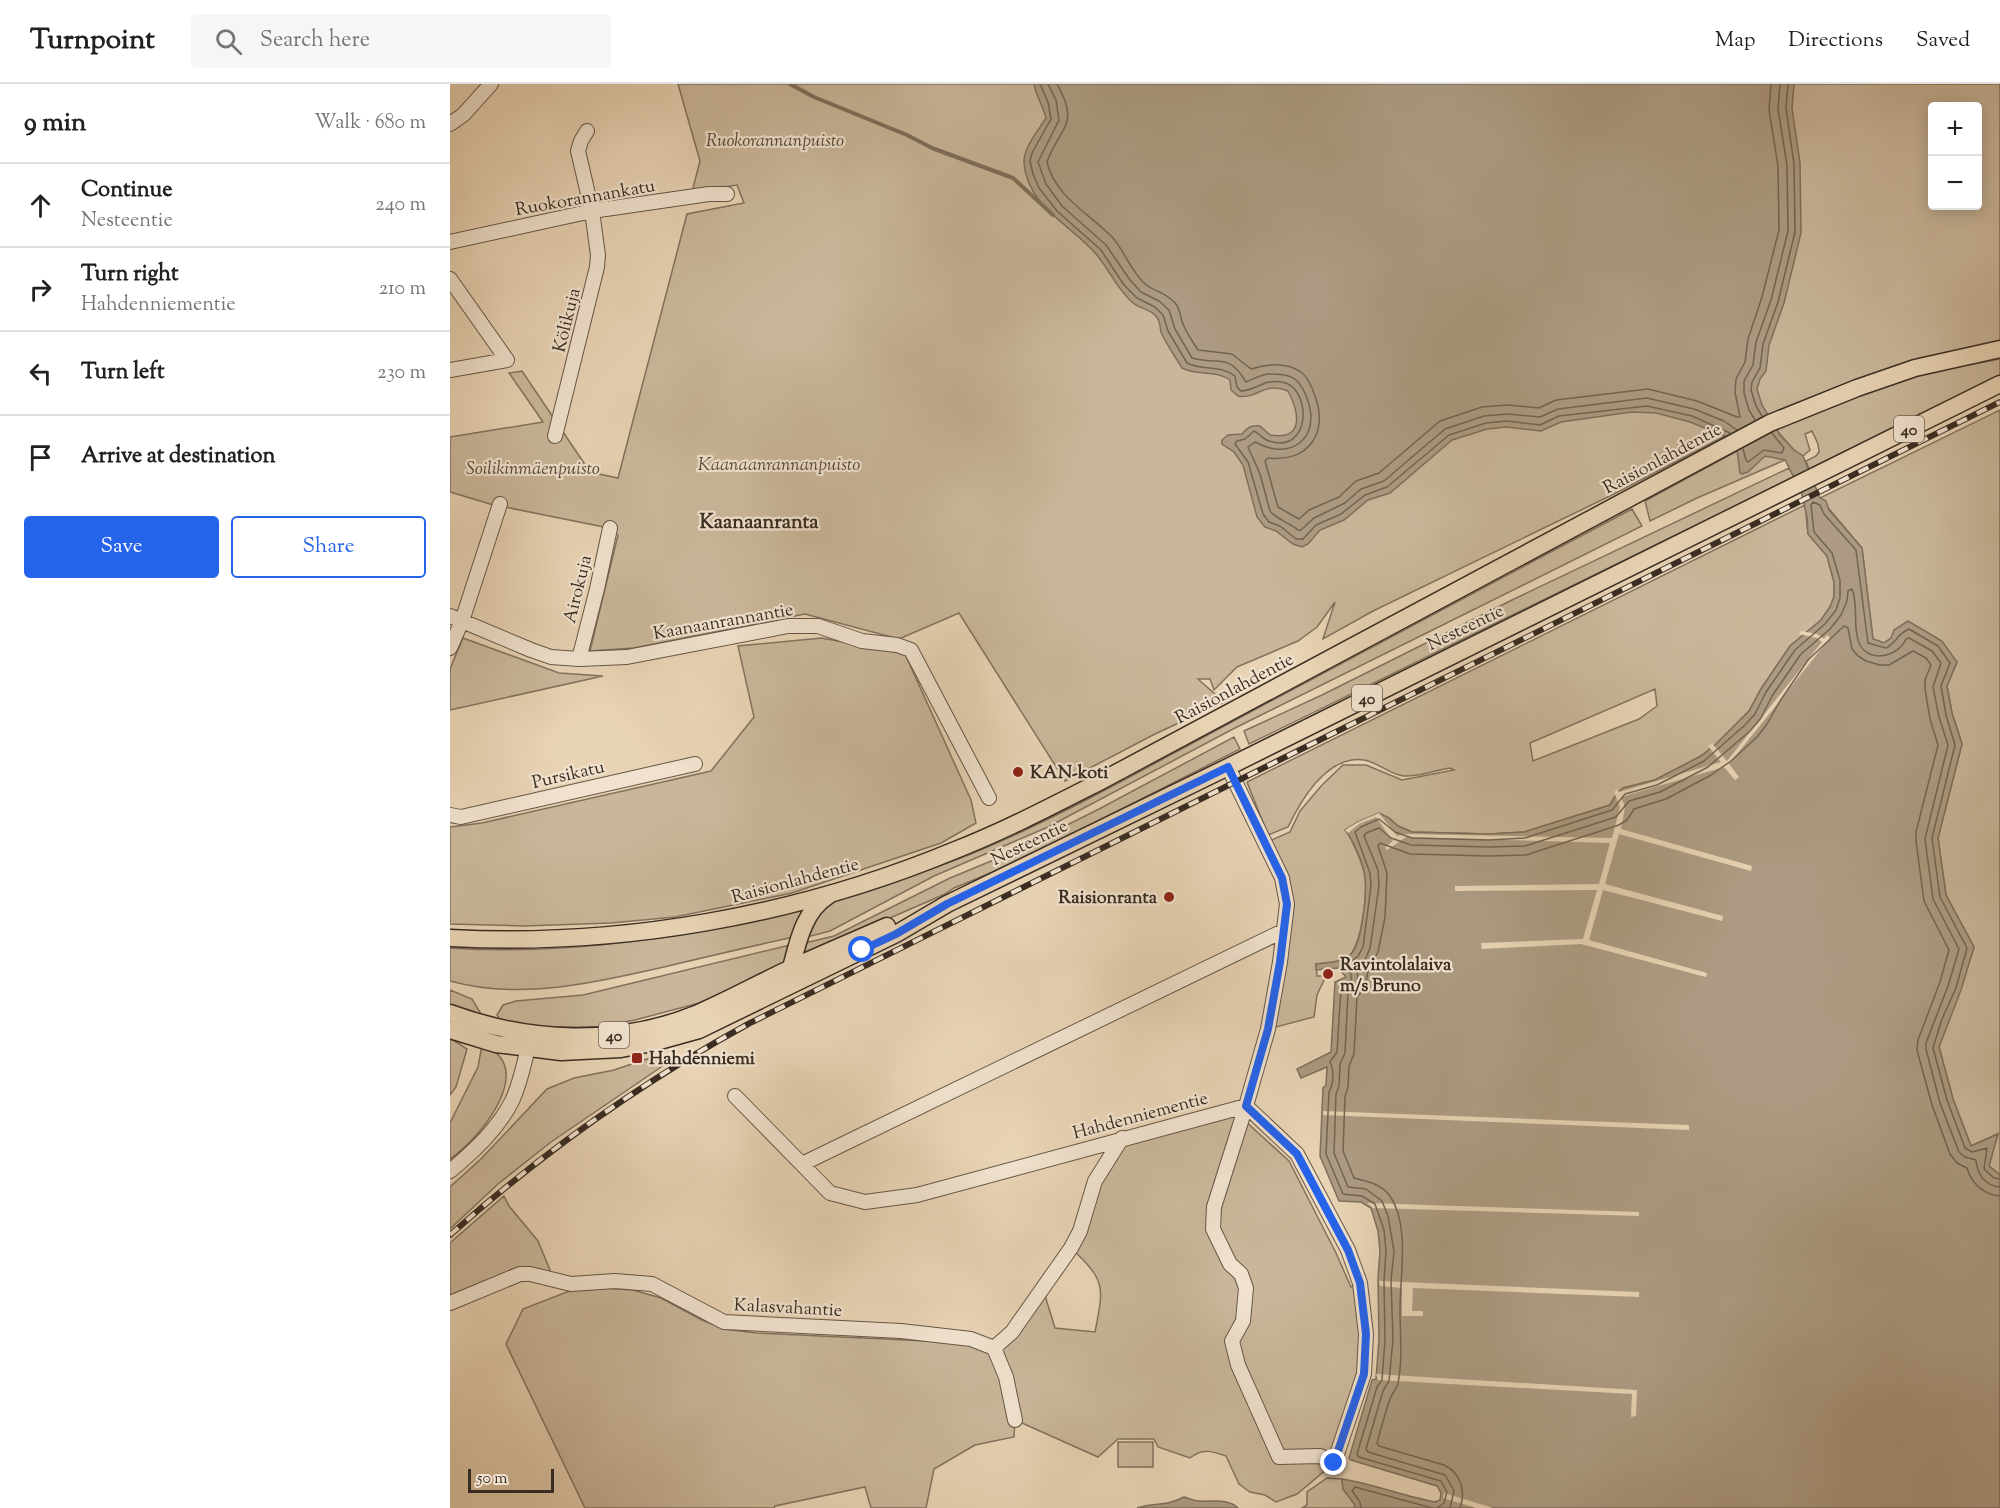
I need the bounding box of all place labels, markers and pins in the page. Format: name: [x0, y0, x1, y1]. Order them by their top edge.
place label: KAN-koti: [1030, 761, 1109, 787]
marker: KAN-koti: [1011, 765, 1025, 779]
place label: Raisionranta: [1058, 886, 1158, 912]
marker: Raisionranta: [1162, 890, 1176, 904]
place label: Ravintolalaiva m/s Bruno: [1340, 953, 1452, 1000]
marker: Ravintolalaiva m/s Bruno: [1321, 967, 1335, 981]
place label: Hahdenniemi: [649, 1047, 756, 1073]
marker: Hahdenniemi: [630, 1051, 644, 1065]

